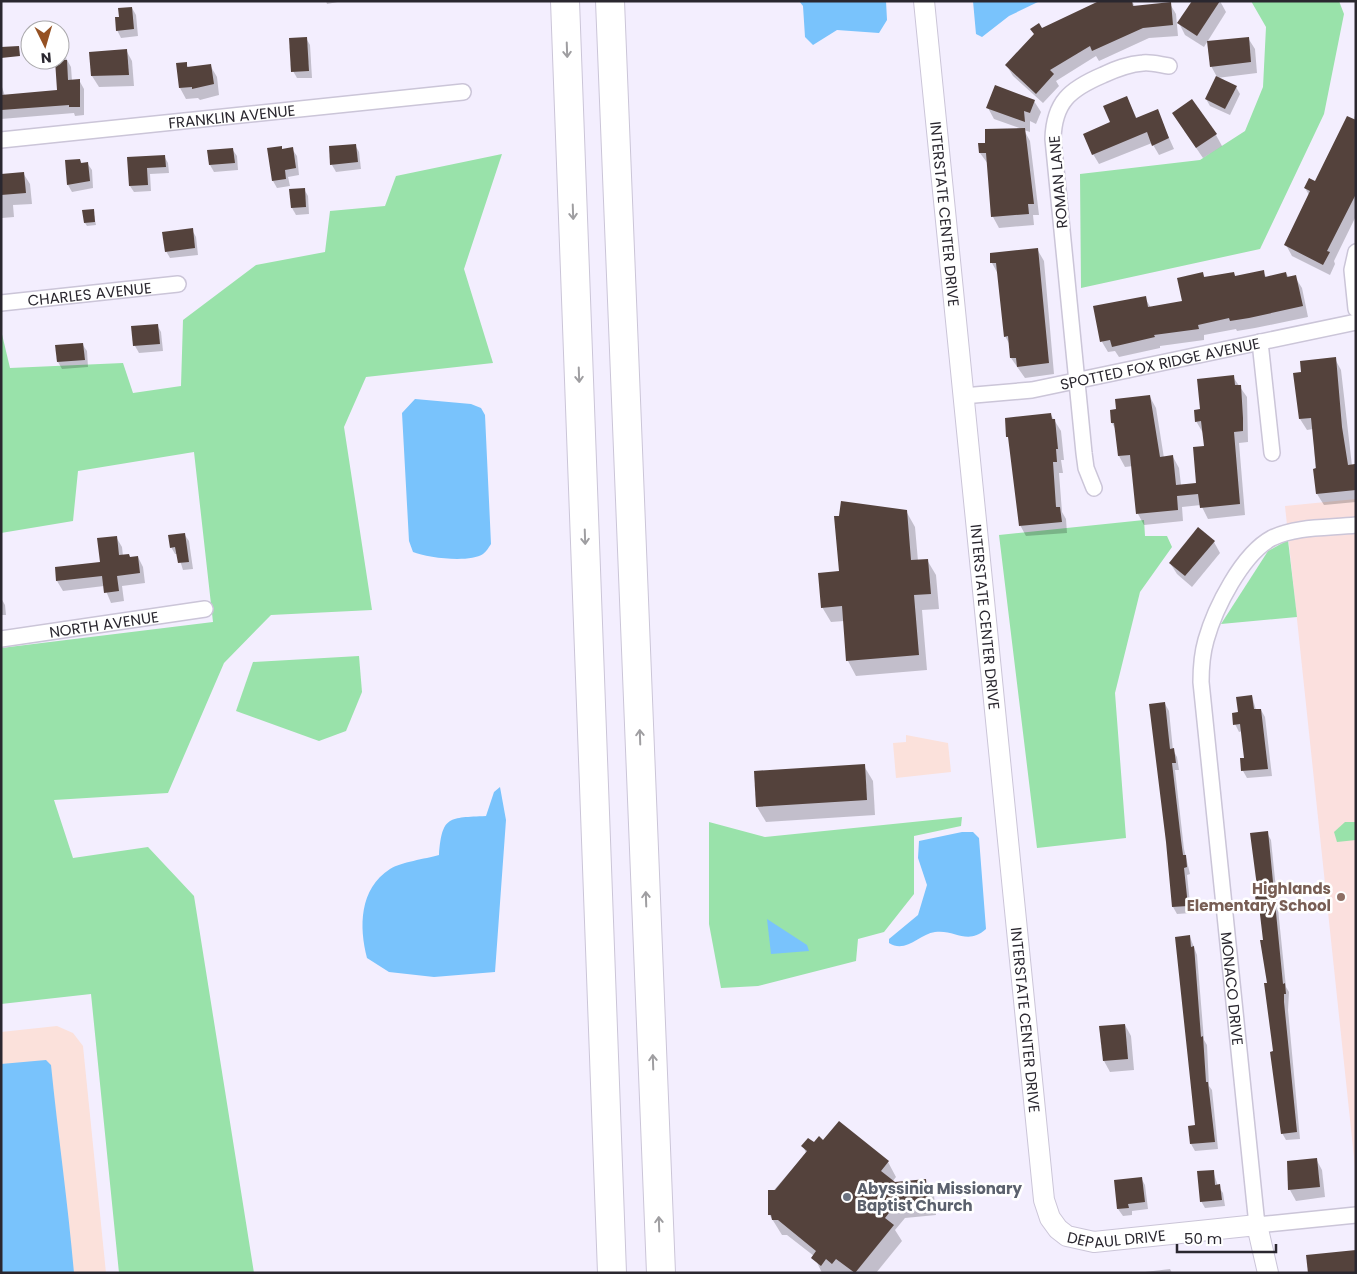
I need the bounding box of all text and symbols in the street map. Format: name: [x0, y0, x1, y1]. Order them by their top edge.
north arrow: [20, 20, 70, 70]
one-way arrow: [562, 42, 572, 58]
text: N: [40, 48, 52, 68]
street label: FRANKLIN AVENUE: [167, 99, 296, 133]
street label: INTERSTATE CENTER DRIVE: [926, 120, 965, 308]
street label: ROMAN LANE: [1043, 135, 1073, 229]
one-way arrow: [568, 204, 578, 220]
street label: CHARLES AVENUE: [26, 276, 153, 311]
street label: SPOTTED FOX RIDGE AVENUE: [1058, 332, 1262, 394]
one-way arrow: [574, 366, 583, 382]
street label: INTERSTATE CENTER DRIVE: [966, 523, 1005, 711]
one-way arrow: [580, 529, 589, 545]
street label: NORTH AVENUE: [48, 605, 160, 642]
one-way arrow: [635, 729, 644, 745]
place label: Highlands Elementary School: [1187, 878, 1331, 916]
marker: Highlands Elementary School: [1335, 891, 1347, 903]
one-way arrow: [642, 892, 651, 908]
street label: INTERSTATE CENTER DRIVE: [1006, 926, 1046, 1114]
street label: MONACO DRIVE: [1216, 931, 1249, 1046]
one-way arrow: [648, 1054, 657, 1070]
place label: Abyssinia Missionary Baptist Church: [857, 1178, 1022, 1216]
marker: Abyssinia Missionary Baptist Church: [841, 1191, 853, 1203]
one-way arrow: [655, 1216, 664, 1232]
scale bar: [1177, 1222, 1276, 1254]
street label: DEPAUL DRIVE: [1065, 1224, 1167, 1252]
text: 50 m: [1184, 1228, 1222, 1249]

